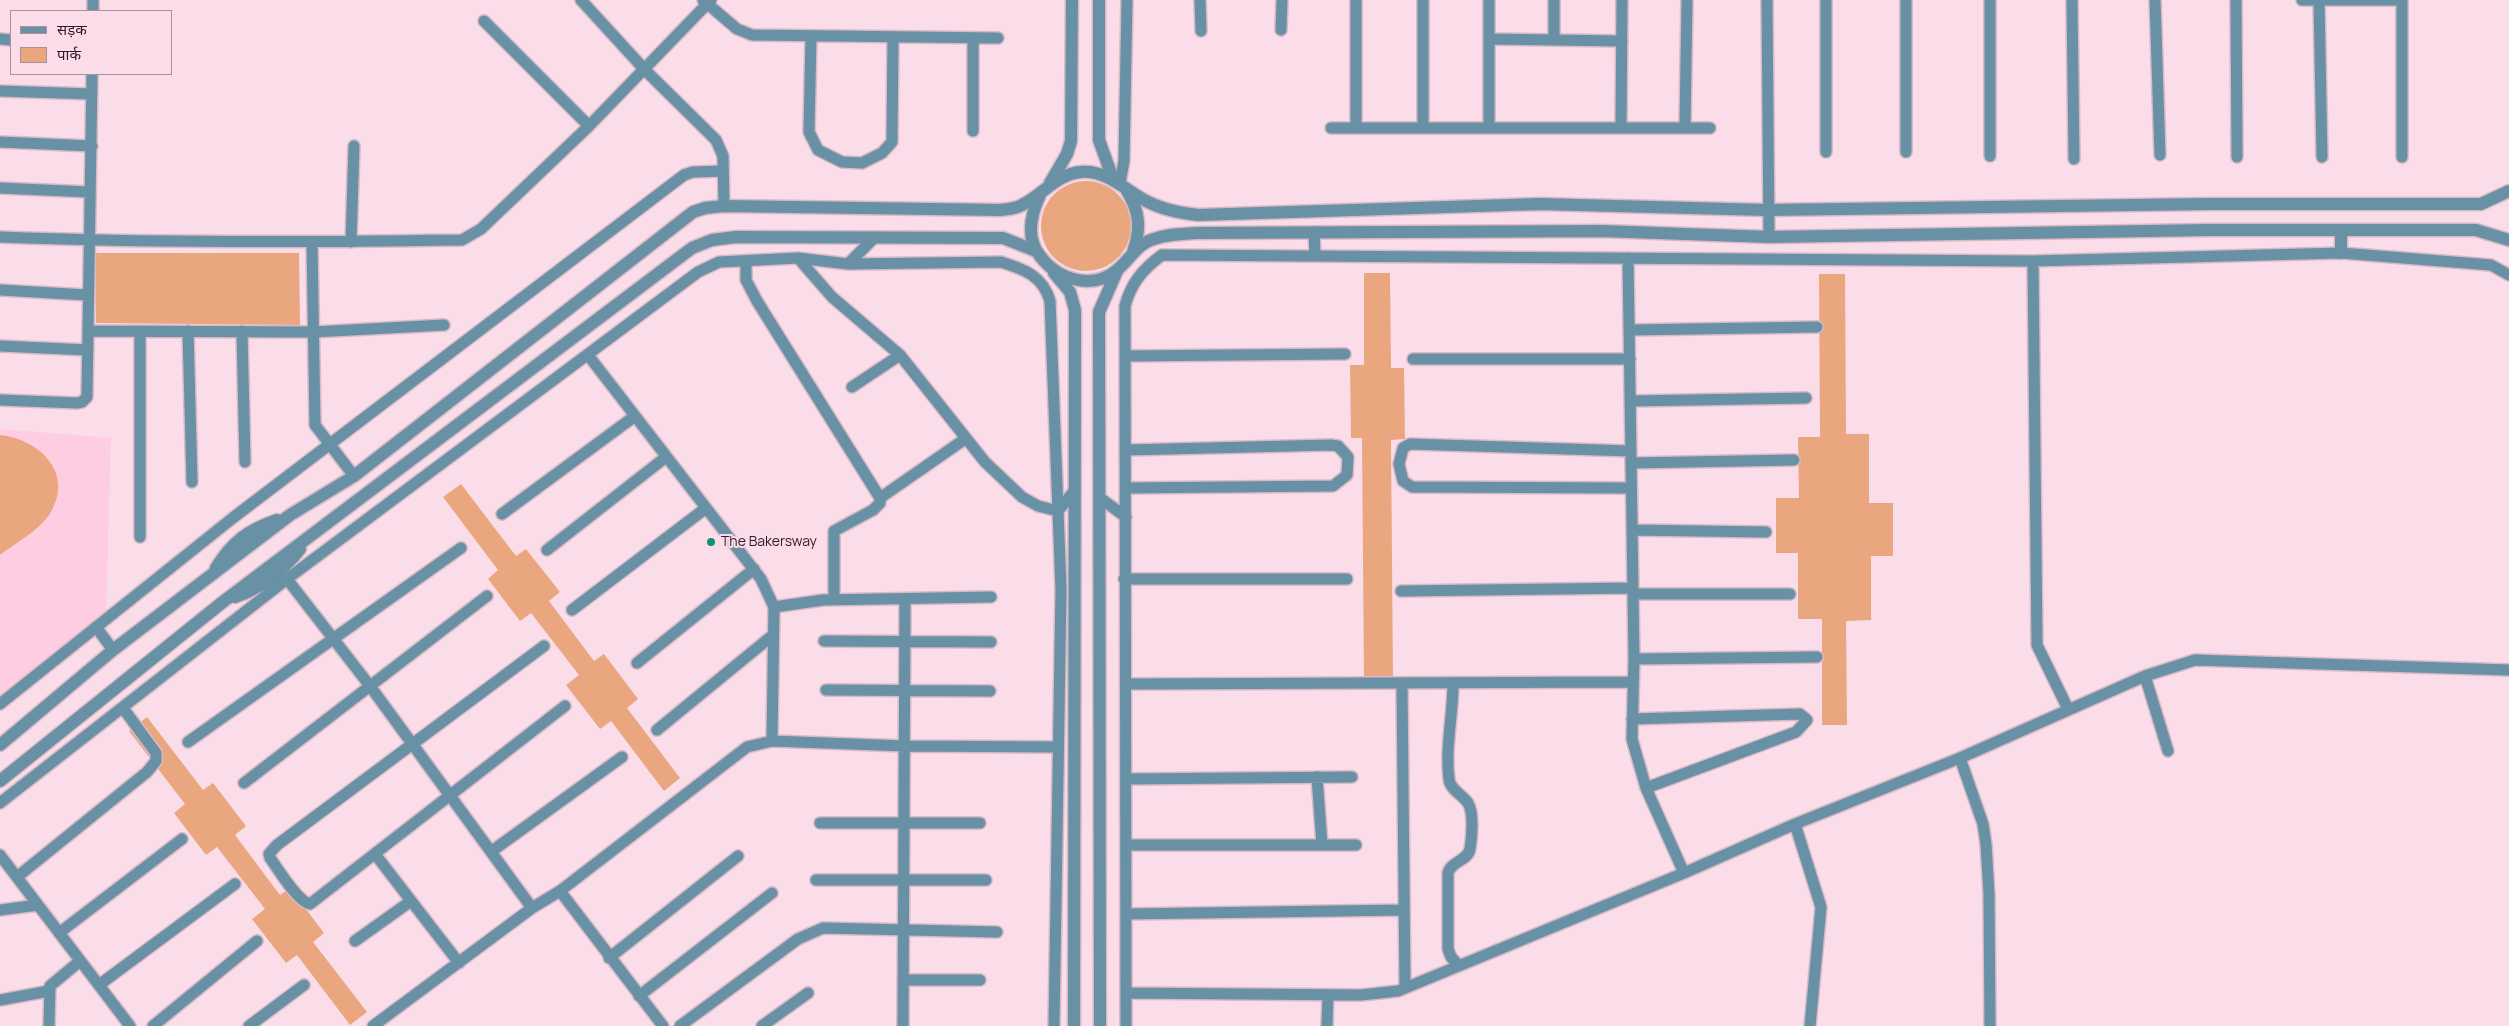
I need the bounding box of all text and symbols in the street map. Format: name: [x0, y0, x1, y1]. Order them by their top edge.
legend: [10, 10, 172, 75]
text: सड़क: [57, 19, 87, 40]
text: पार्क: [57, 44, 81, 65]
place label: The Bakersway: [721, 534, 817, 550]
marker: The Bakersway: [705, 536, 717, 548]

